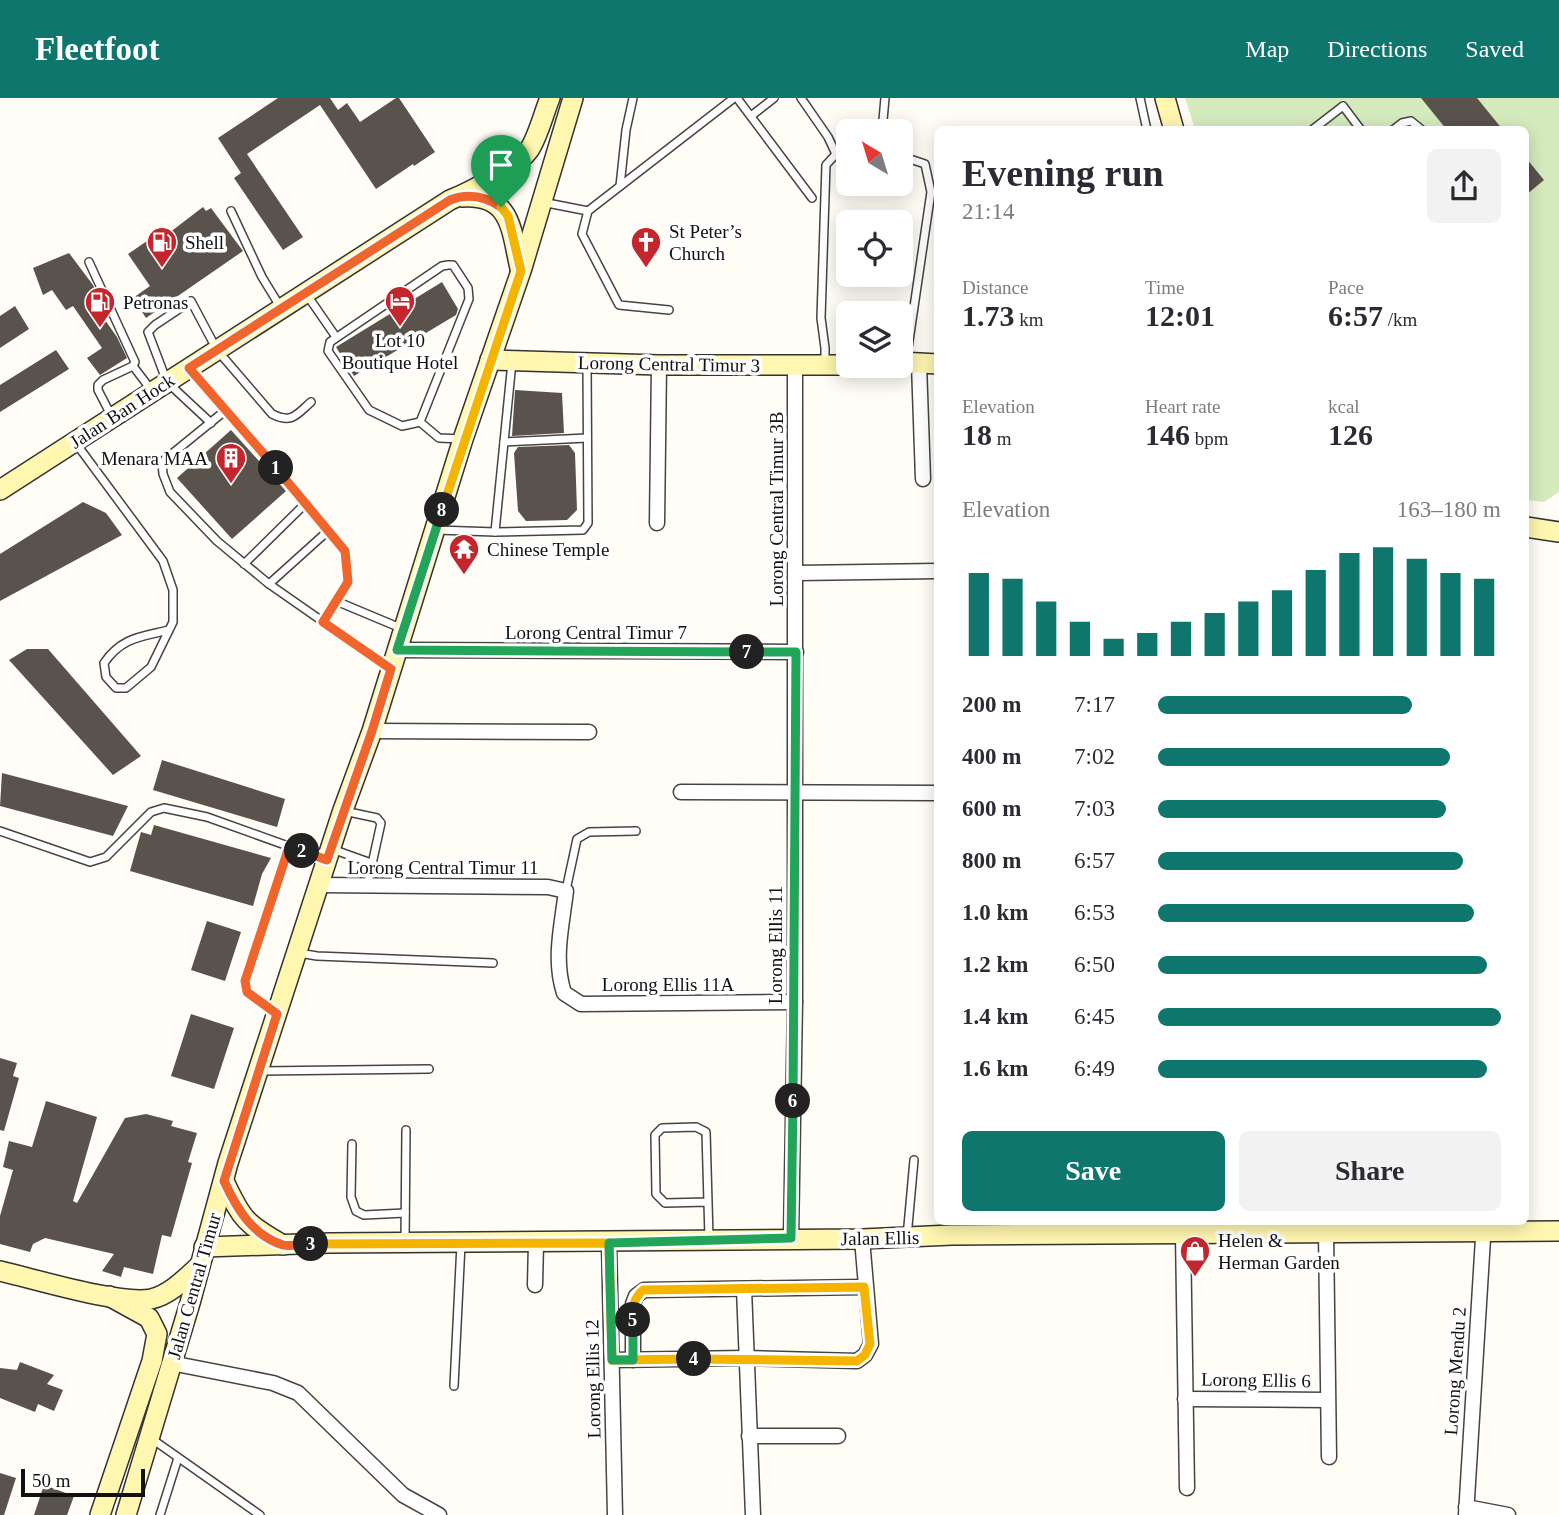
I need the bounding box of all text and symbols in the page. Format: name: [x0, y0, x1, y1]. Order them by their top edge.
text: Fleetfoot: [35, 31, 160, 67]
text: Map: [1245, 36, 1289, 62]
text: Directions: [1327, 36, 1427, 62]
text: Saved: [1465, 36, 1524, 62]
north arrow: [836, 119, 914, 196]
map controls: [836, 119, 913, 378]
pin: [471, 135, 531, 207]
icon: arrive: [482, 146, 520, 184]
button: share: [1427, 149, 1501, 223]
text: Evening run: [962, 152, 1164, 194]
text: 21:14: [962, 199, 1014, 224]
button: locate: [836, 210, 913, 287]
place label: St Peter’s Church: [669, 221, 742, 264]
fuel station icon: Shell: [145, 225, 179, 269]
church icon: St Peter’s Church: [629, 225, 663, 269]
place label: Shell: [185, 232, 224, 253]
text: Distance: [962, 277, 1028, 298]
text: Time: [1145, 277, 1184, 298]
text: Pace: [1328, 277, 1364, 298]
hotel icon: Lot 10 Boutique Hotel: [383, 284, 417, 328]
fuel station icon: Petronas: [83, 285, 117, 329]
place label: Petronas: [123, 292, 188, 313]
text: 1.73: [962, 299, 1015, 332]
text: 12:01: [1145, 299, 1215, 332]
text: 6:57: [1328, 299, 1383, 332]
button: layers: [836, 301, 913, 378]
text: km: [1015, 309, 1044, 330]
text: /km: [1383, 309, 1417, 330]
place label: Lot 10 Boutique Hotel: [342, 330, 458, 373]
street label: Lorong Central Timur 3: [578, 352, 760, 376]
street label: Jalan Ban Hock: [66, 369, 179, 453]
text: Elevation: [962, 396, 1035, 417]
text: Heart rate: [1145, 396, 1220, 417]
text: kcal: [1328, 396, 1360, 417]
street label: Lorong Central Timur 3B: [766, 412, 787, 606]
text: 18: [962, 418, 992, 451]
text: 146: [1145, 418, 1190, 451]
text: 126: [1328, 418, 1373, 451]
text: m: [992, 428, 1012, 449]
text: bpm: [1190, 428, 1229, 449]
building icon: Menara MAA: [214, 441, 248, 485]
place label: Menara MAA: [101, 448, 208, 469]
pin: 1: [258, 450, 294, 486]
text: 1: [271, 457, 280, 478]
pin: 8: [424, 492, 460, 528]
text: Elevation: [962, 497, 1050, 522]
text: 163–180 m: [1397, 497, 1501, 522]
text: 8: [437, 499, 446, 520]
temple icon: Chinese Temple: [447, 532, 481, 576]
place label: Chinese Temple: [487, 539, 609, 560]
street label: Lorong Central Timur 7: [505, 622, 687, 643]
pin: 7: [730, 634, 764, 670]
text: 7: [742, 641, 751, 662]
text: 200 m: [962, 692, 1021, 717]
text: 7:17: [1074, 692, 1115, 717]
text: 400 m: [962, 744, 1021, 769]
text: 7:02: [1074, 744, 1115, 769]
text: 600 m: [962, 796, 1021, 821]
text: 7:03: [1074, 796, 1115, 821]
pin: 2: [284, 834, 320, 868]
text: 2: [297, 840, 306, 861]
text: 800 m: [962, 848, 1021, 873]
text: 6:57: [1074, 848, 1115, 873]
street label: Lorong Central Timur 11: [348, 857, 538, 878]
street label: Lorong Ellis 11: [765, 886, 786, 1004]
text: 1.0 km: [962, 900, 1028, 925]
text: 6:53: [1074, 900, 1115, 925]
text: 1.2 km: [962, 952, 1028, 977]
text: 6:50: [1074, 952, 1115, 977]
street label: Lorong Ellis 11A: [602, 974, 734, 995]
text: 1.4 km: [962, 1004, 1028, 1029]
text: 6:45: [1074, 1004, 1115, 1029]
text: 1.6 km: [962, 1056, 1028, 1081]
text: 6:49: [1074, 1056, 1115, 1081]
pin: 6: [776, 1084, 810, 1118]
text: 6: [788, 1090, 797, 1111]
button: Save: [962, 1131, 1225, 1211]
button: Share: [1239, 1131, 1501, 1211]
street label: Jalan Central Timur: [163, 1210, 225, 1361]
pin: 3: [294, 1226, 328, 1262]
street label: Jalan Ellis: [841, 1227, 919, 1249]
place label: Helen & Herman Garden: [1218, 1230, 1340, 1273]
text: 3: [306, 1233, 315, 1254]
shop icon: Helen & Herman Garden: [1178, 1234, 1212, 1278]
pin: 5: [616, 1302, 650, 1338]
street label: Lorong Mendu 2: [1440, 1306, 1470, 1436]
text: 5: [628, 1309, 637, 1330]
street label: Lorong Ellis 12: [581, 1319, 605, 1439]
pin: 4: [676, 1342, 712, 1376]
text: 4: [689, 1348, 698, 1369]
street label: Lorong Ellis 6: [1201, 1369, 1311, 1391]
scale bar: [21, 1466, 145, 1498]
text: 50 m: [32, 1470, 71, 1491]

